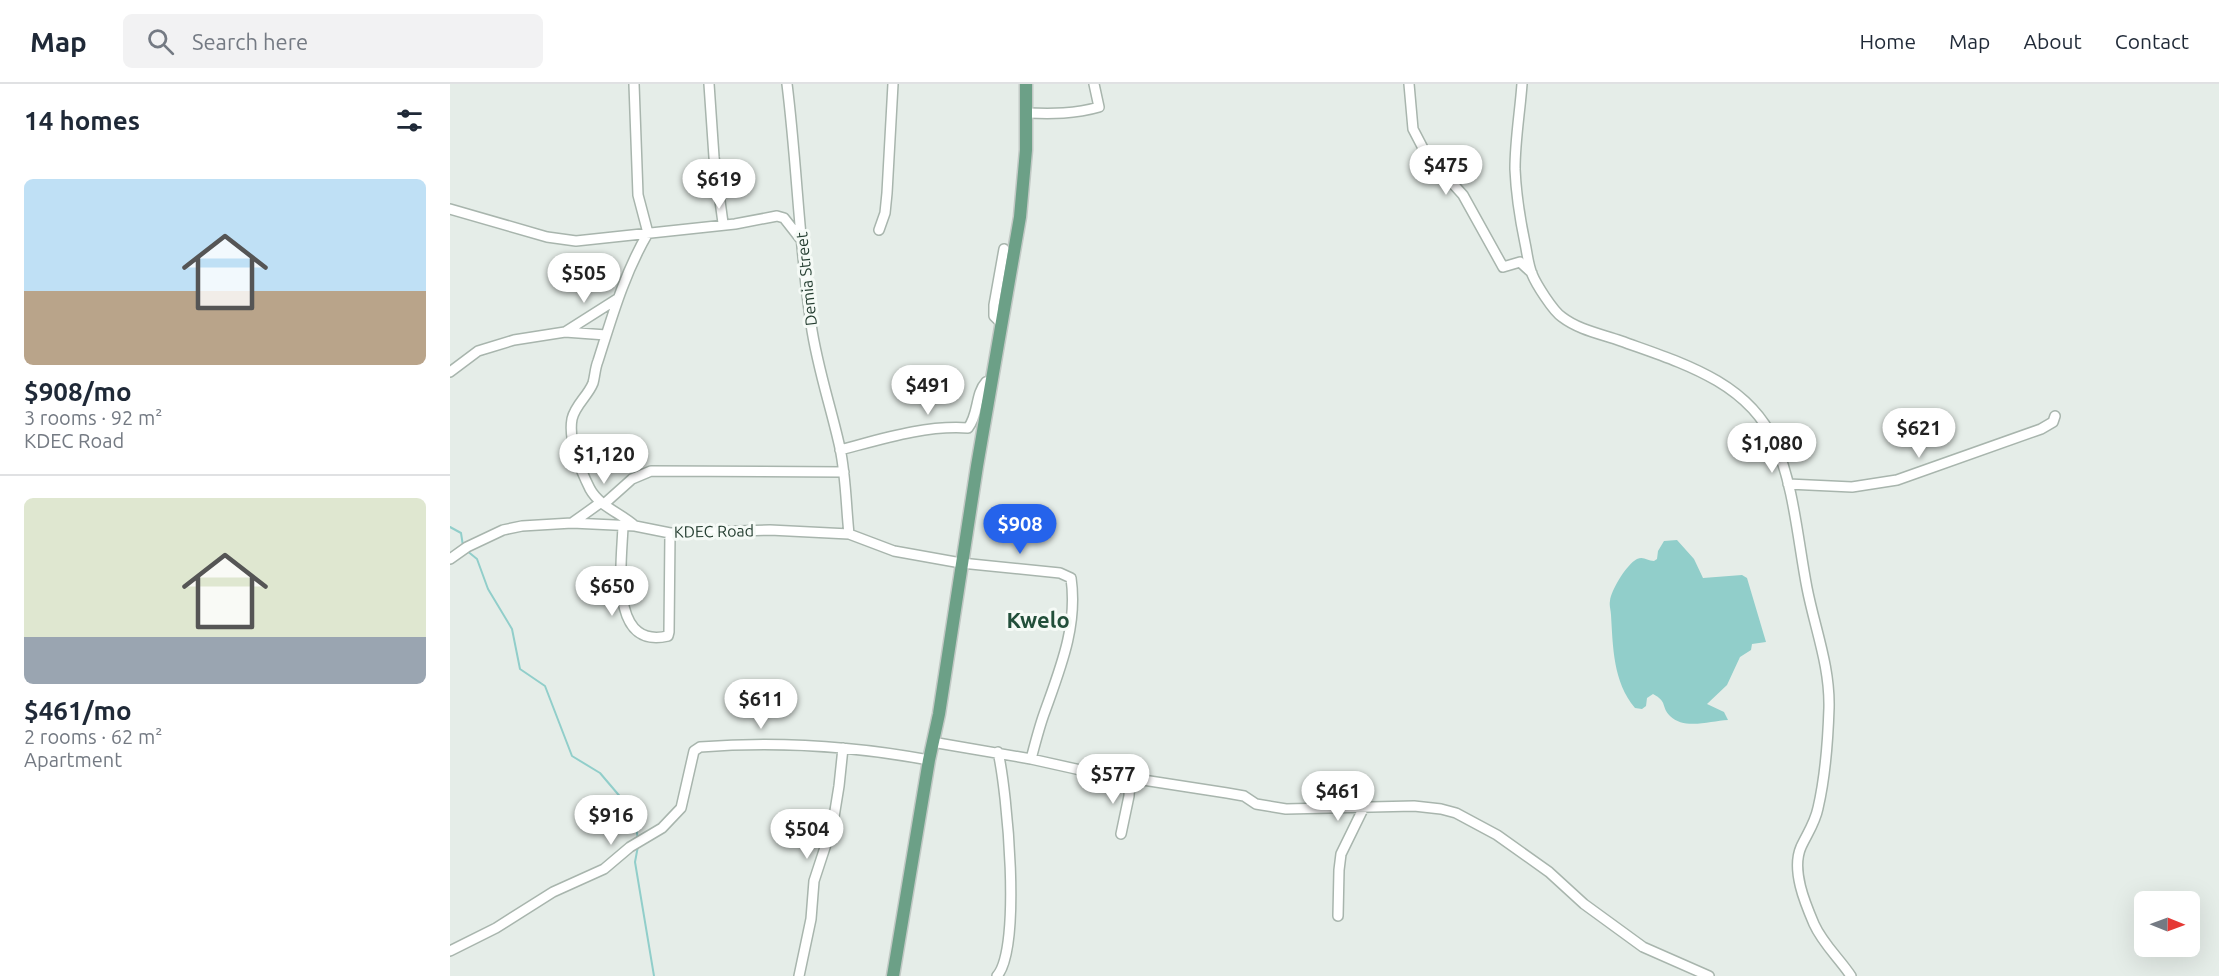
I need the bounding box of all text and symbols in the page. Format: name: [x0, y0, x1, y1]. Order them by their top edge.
search box: [123, 14, 543, 68]
icon: search: [144, 25, 177, 58]
text: Map: [30, 26, 87, 57]
text: Search here: [192, 29, 308, 54]
text: Home: [1859, 29, 1916, 53]
text: Map: [1949, 29, 1990, 53]
text: About: [2023, 29, 2082, 53]
text: Contact: [2115, 29, 2189, 53]
icon: filters: [393, 104, 426, 137]
text: 14 homes: [24, 106, 140, 135]
pin: $475: [1410, 145, 1482, 196]
text: $475: [1423, 153, 1469, 176]
pin: $619: [683, 159, 755, 210]
text: $619: [696, 167, 742, 190]
icon: home: [171, 218, 279, 326]
street label: Demia Street: [792, 230, 820, 327]
pin: $505: [548, 253, 620, 304]
text: $505: [561, 261, 607, 284]
pin: $491: [892, 365, 964, 416]
text: $491: [905, 373, 951, 396]
text: $908/mo: [24, 377, 132, 406]
text: 3 rooms · 92 m²: [24, 406, 162, 429]
pin: $621: [1883, 408, 1955, 459]
text: $621: [1896, 416, 1942, 439]
pin: $1,080: [1723, 423, 1821, 474]
text: KDEC Road: [24, 429, 124, 452]
text: $1,080: [1741, 431, 1803, 454]
pin: $1,120: [555, 434, 653, 485]
text: $1,120: [573, 442, 635, 465]
pin: $908: [984, 504, 1056, 555]
text: $908: [997, 512, 1043, 535]
street label: KDEC Road: [674, 521, 754, 541]
icon: home: [171, 537, 279, 645]
pin: $650: [576, 566, 648, 617]
text: $650: [589, 574, 635, 597]
district label: Kwelo: [1006, 607, 1070, 632]
pin: $611: [725, 679, 797, 730]
text: $611: [738, 687, 784, 710]
text: $461/mo: [24, 696, 132, 725]
text: 2 rooms · 62 m²: [24, 725, 162, 748]
text: Apartment: [24, 748, 122, 771]
pin: $577: [1077, 754, 1149, 805]
text: $577: [1090, 762, 1136, 785]
pin: $461: [1302, 771, 1374, 822]
text: $461: [1315, 779, 1361, 802]
pin: $916: [575, 795, 647, 846]
text: $916: [588, 803, 634, 826]
pin: $504: [771, 809, 843, 860]
text: $504: [784, 817, 830, 840]
north arrow: [2134, 891, 2200, 957]
map controls: [2134, 891, 2200, 957]

